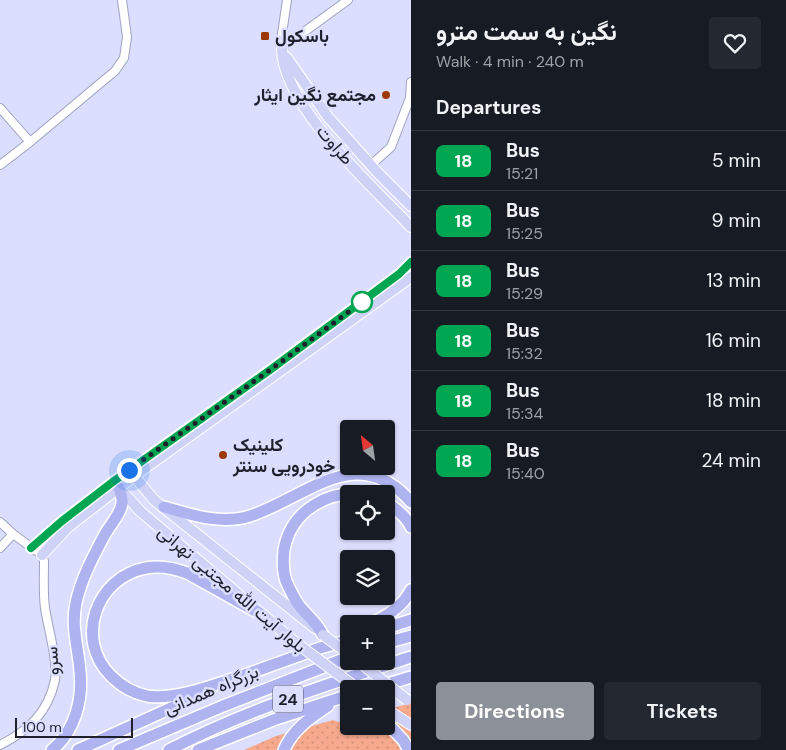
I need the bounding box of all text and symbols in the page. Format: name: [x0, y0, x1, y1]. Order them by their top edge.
text: نگین به سمت مترو: [436, 16, 617, 47]
button: heart: [709, 17, 761, 69]
place label: باسکول: [275, 24, 329, 48]
marker: باسکول: [259, 30, 271, 42]
text: Walk · 4 min · 240 m: [436, 51, 584, 72]
place label: مجتمع نگین ایثار: [253, 83, 376, 107]
marker: مجتمع نگین ایثار: [380, 89, 392, 101]
text: Departures: [436, 95, 541, 120]
street label: طراوت: [311, 120, 359, 170]
text: Bus: [506, 138, 540, 163]
text: 5 min: [712, 148, 761, 173]
text: 18: [455, 149, 472, 173]
text: 15:21: [506, 163, 538, 184]
text: Bus: [506, 198, 540, 223]
text: 9 min: [712, 208, 761, 233]
text: 18: [455, 209, 472, 233]
text: 15:25: [506, 223, 543, 244]
text: Bus: [506, 258, 540, 283]
text: 13 min: [706, 268, 761, 293]
text: 18: [455, 269, 472, 293]
text: 15:29: [506, 283, 543, 304]
unlabelled marker: [351, 291, 373, 313]
text: Bus: [506, 318, 540, 343]
text: 16 min: [706, 328, 761, 353]
text: 18: [455, 329, 472, 353]
text: 15:32: [506, 343, 543, 364]
text: Bus: [506, 378, 540, 403]
text: 18 min: [706, 388, 761, 413]
text: 18: [455, 389, 472, 413]
text: 15:34: [506, 403, 543, 424]
north arrow: [340, 420, 395, 475]
map controls: [340, 420, 395, 735]
place label: کلینیک خودرویی سنتر: [232, 433, 335, 478]
text: Bus: [506, 438, 540, 463]
text: 24 min: [701, 448, 761, 473]
marker: کلینیک خودرویی سنتر: [217, 449, 229, 461]
text: 18: [455, 449, 472, 473]
your location: [117, 458, 142, 483]
text: 15:40: [506, 463, 545, 484]
button: locate: [340, 485, 395, 540]
street label: بلوار آیت الله مجتبی تهرانی: [153, 520, 311, 658]
button: layers: [340, 550, 395, 605]
button: +: [340, 615, 395, 670]
street label: سرو: [39, 646, 65, 676]
street label: بزرگراه همدانی: [160, 659, 262, 721]
button: −: [340, 680, 395, 735]
button: Directions: [436, 682, 594, 740]
button: Tickets: [604, 682, 761, 740]
road number: 24: [273, 686, 303, 712]
scale bar: [15, 715, 132, 738]
text: 100 m: [22, 718, 62, 736]

